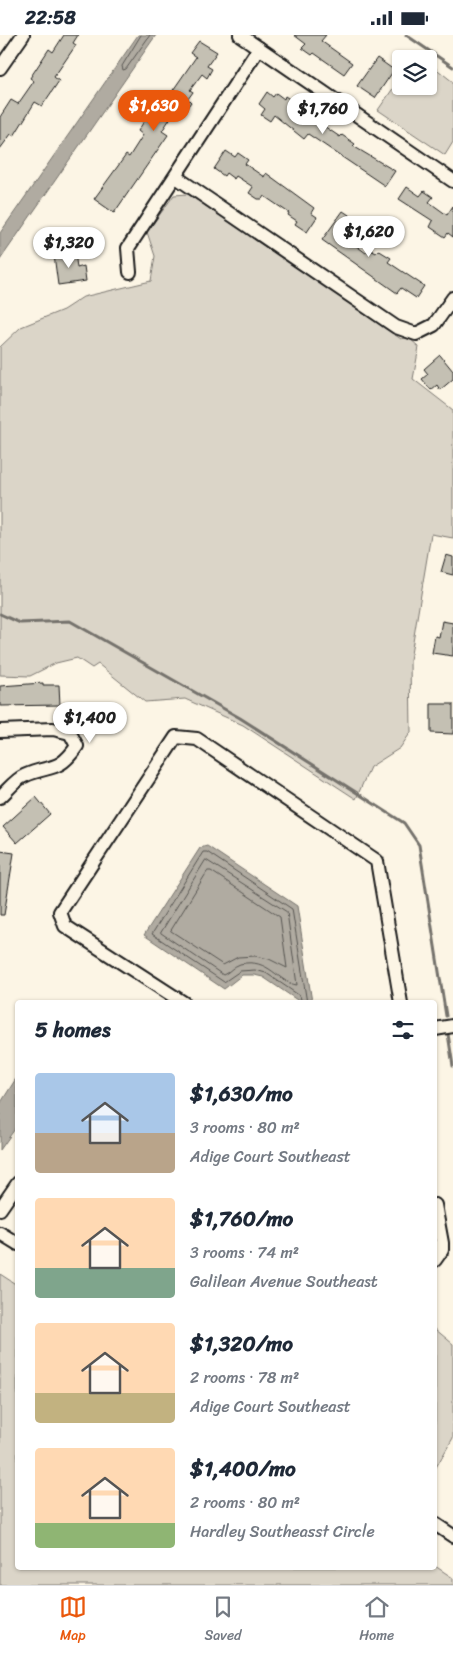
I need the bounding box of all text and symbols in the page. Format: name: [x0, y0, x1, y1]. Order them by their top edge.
text: 22:58: [25, 1, 76, 34]
map controls: [392, 50, 437, 95]
button: layers: [392, 50, 437, 95]
pin: $1,630: [113, 89, 195, 132]
text: $1,630: [129, 91, 179, 120]
pin: $1,760: [282, 93, 364, 135]
text: $1,760: [298, 94, 348, 123]
pin: $1,620: [328, 215, 410, 258]
text: $1,620: [344, 217, 394, 246]
pin: $1,320: [28, 227, 110, 269]
text: $1,320: [44, 228, 94, 257]
pin: $1,400: [49, 701, 131, 744]
text: $1,400: [64, 703, 116, 732]
text: 5 homes: [35, 1011, 111, 1049]
icon: filters: [389, 1016, 417, 1044]
text: $1,630/mo: [190, 1075, 293, 1113]
icon: home: [75, 1093, 135, 1153]
text: 3 rooms · 80 m²: [190, 1113, 300, 1142]
text: Adige Court Southeast: [190, 1142, 351, 1171]
text: $1,760/mo: [190, 1200, 293, 1238]
icon: home: [75, 1218, 135, 1278]
text: 3 rooms · 74 m²: [190, 1238, 299, 1267]
text: Galilean Avenue Southeast: [190, 1267, 378, 1296]
text: $1,320/mo: [190, 1325, 293, 1363]
icon: home: [75, 1343, 135, 1403]
text: 2 rooms · 78 m²: [190, 1363, 299, 1392]
text: Adige Court Southeast: [190, 1392, 351, 1421]
text: $1,400/mo: [190, 1450, 296, 1488]
icon: home: [75, 1468, 135, 1528]
text: 2 rooms · 80 m²: [190, 1488, 300, 1517]
text: Hardley Southeasst Circle: [190, 1517, 375, 1546]
tab: Map: [59, 1593, 87, 1648]
tab: Saved: [205, 1593, 241, 1648]
tab: Home: [359, 1593, 394, 1648]

